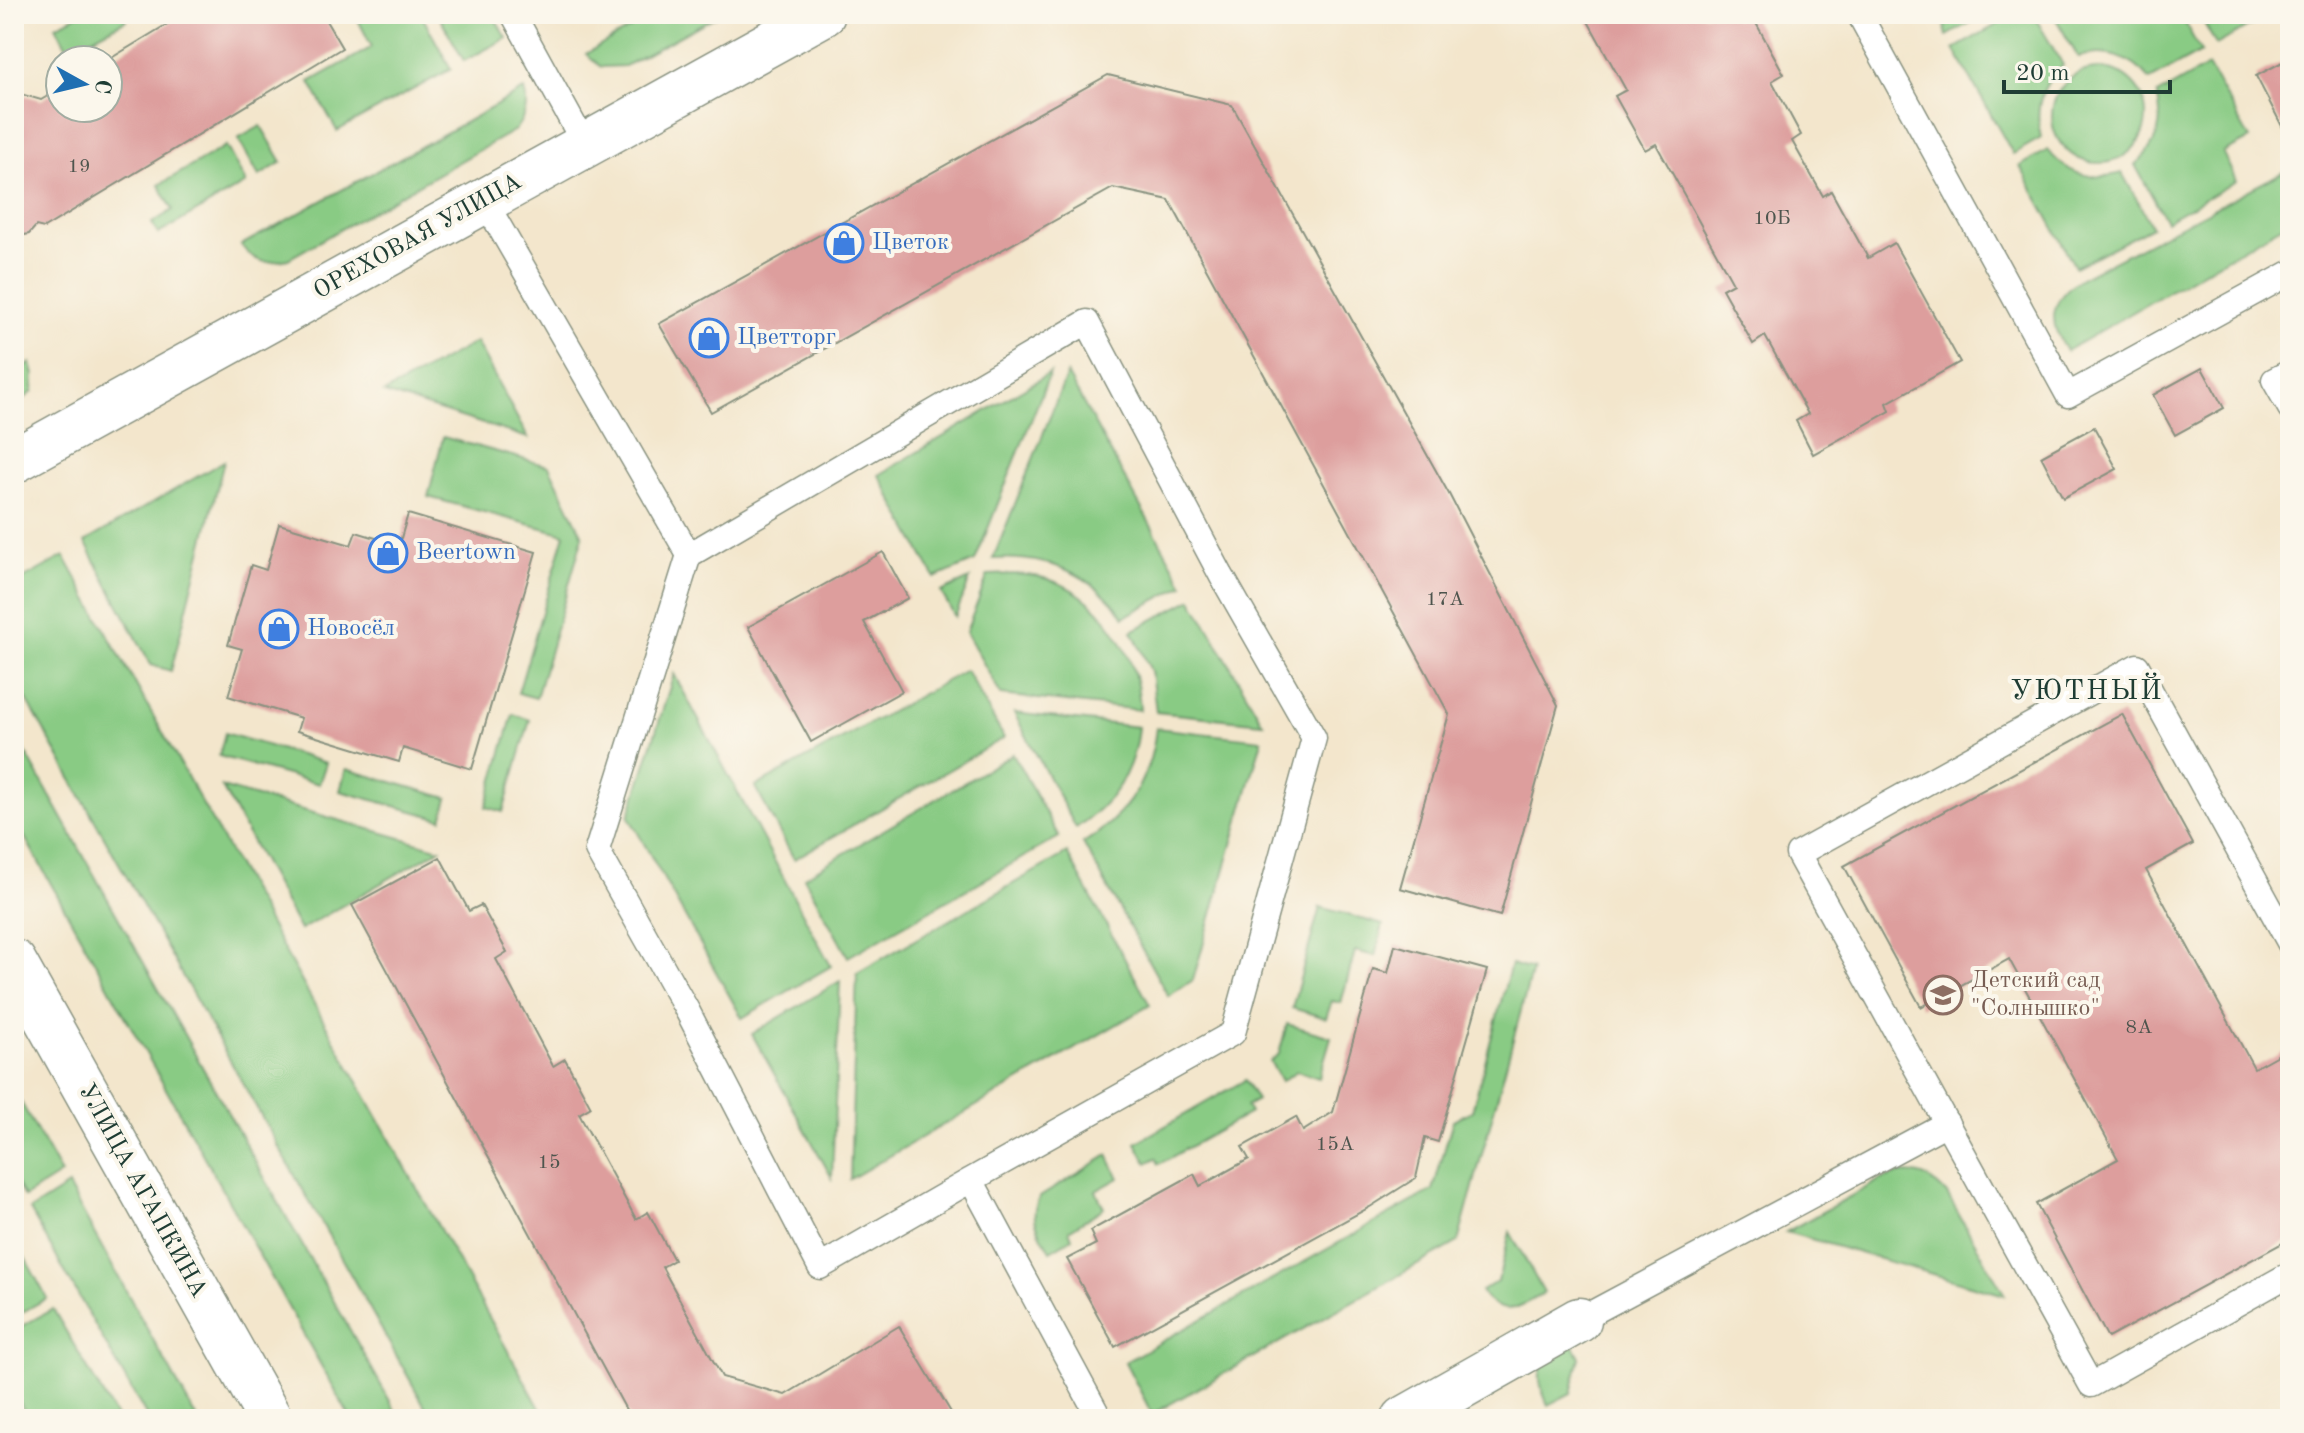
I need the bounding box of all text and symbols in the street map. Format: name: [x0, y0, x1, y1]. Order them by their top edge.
north arrow: [44, 44, 124, 124]
scale bar: [2004, 44, 2170, 94]
text: 20 m: [2016, 62, 2070, 86]
text: С: [90, 78, 114, 95]
house number: 19: [67, 157, 91, 177]
street label: ОРЕХОВАЯ УЛИЦА: [310, 170, 526, 304]
house number: 10Б: [1753, 209, 1791, 229]
shop icon: Цветок: [823, 222, 865, 264]
place label: Цветок: [872, 231, 949, 255]
shop icon: Цветторг: [688, 317, 730, 359]
place label: Цветторг: [737, 326, 836, 350]
shop icon: Beertown: [367, 532, 409, 574]
place label: Beertown: [416, 541, 516, 565]
house number: 17А: [1426, 590, 1464, 610]
shop icon: Новосёл: [258, 608, 300, 650]
place label: Новосёл: [307, 617, 395, 641]
district label: УЮТНЫЙ: [2010, 672, 2164, 706]
place label: Детский сад "Солнышко": [1971, 969, 2101, 1021]
school or university icon: Детский сад "Солнышко": [1922, 974, 1964, 1016]
house number: 8А: [2126, 1018, 2152, 1038]
street label: УЛИЦА АГАПКИНА: [73, 1080, 211, 1302]
house number: 15А: [1316, 1135, 1354, 1155]
house number: 15: [537, 1153, 561, 1173]

